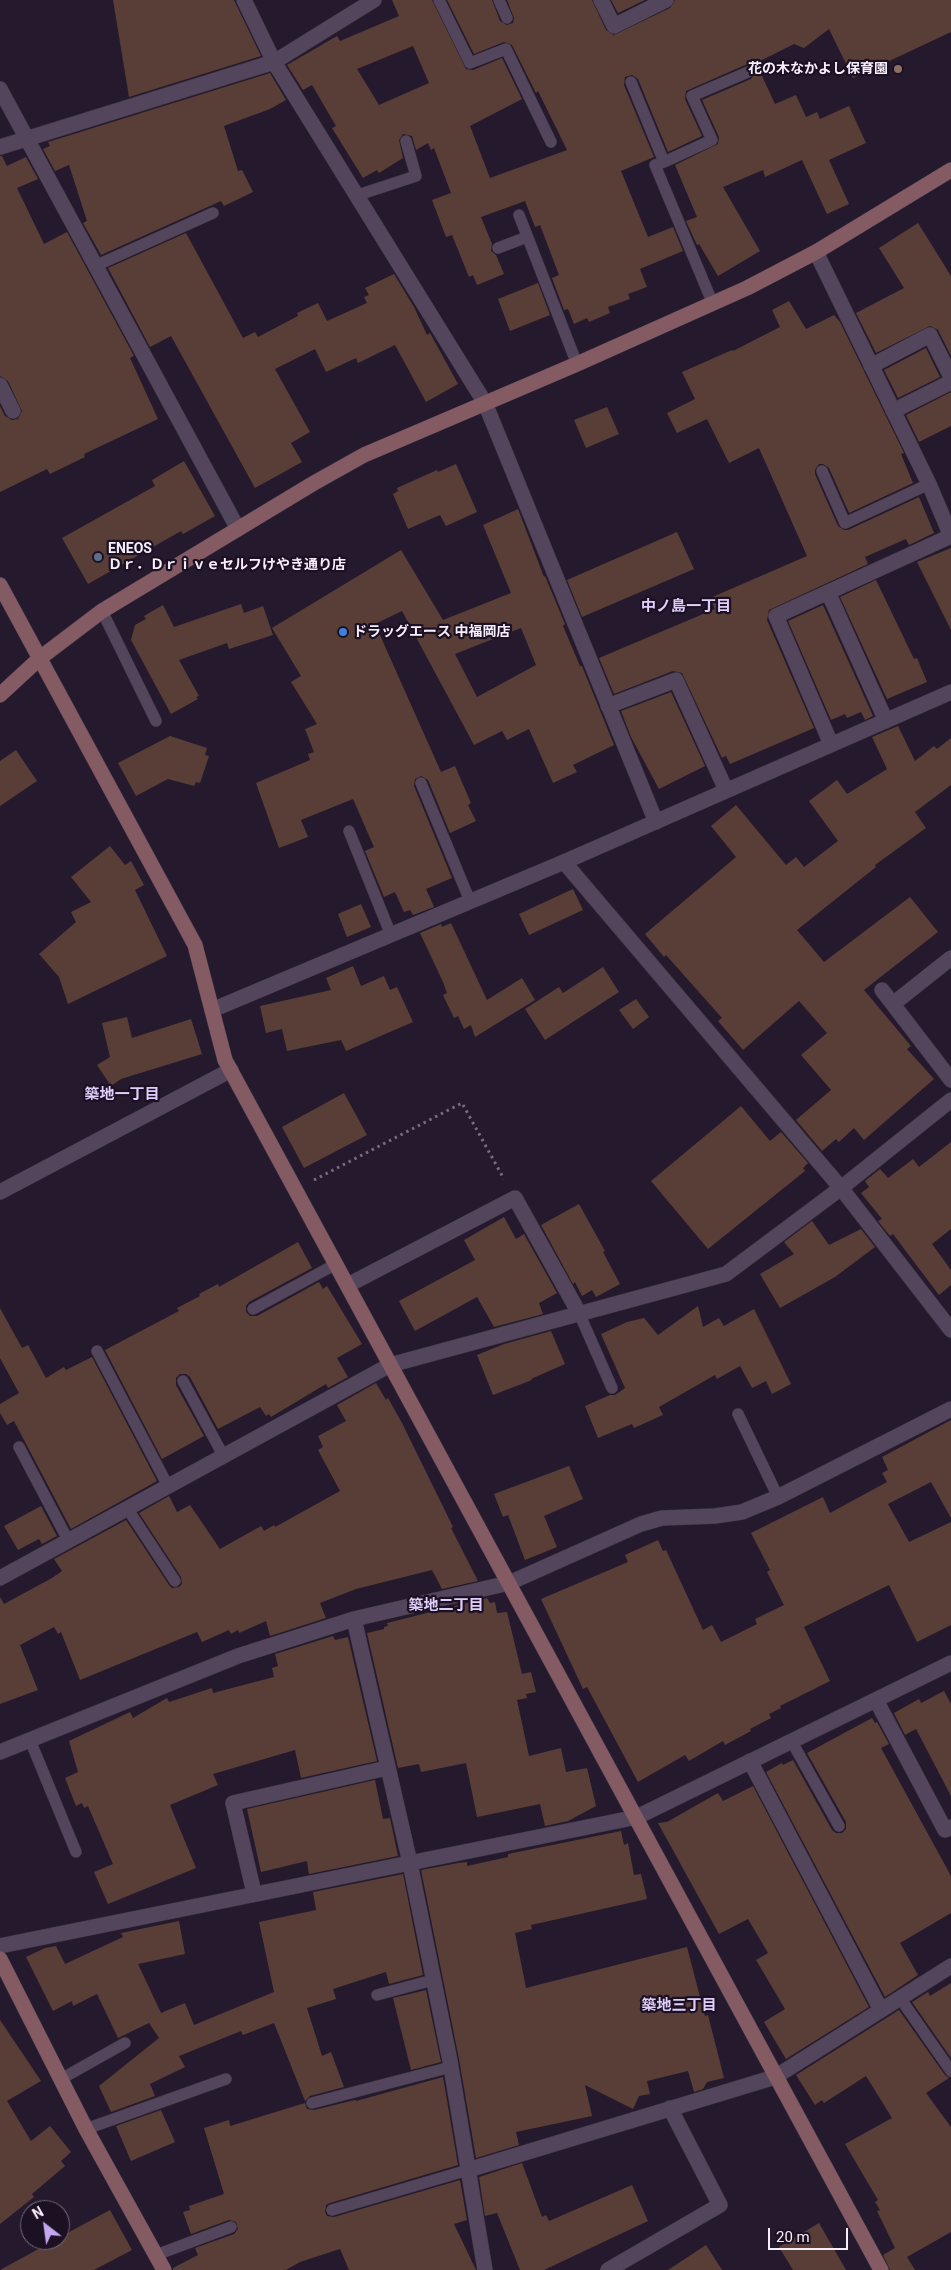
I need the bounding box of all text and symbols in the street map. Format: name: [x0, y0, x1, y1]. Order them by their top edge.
place label: 花の木なかよし保育園: [748, 61, 888, 77]
marker: 花の木なかよし保育園: [892, 63, 904, 75]
place label: ENEOS Ｄｒ．Ｄｒｉｖｅセルフけやき通り店: [108, 541, 346, 574]
marker: ENEOS Ｄｒ．Ｄｒｉｖｅセルフけやき通り店: [92, 551, 104, 563]
district label: 中ノ島一丁目: [641, 598, 731, 616]
place label: ドラッグエース 中福岡店: [353, 624, 510, 640]
marker: ドラッグエース 中福岡店: [337, 626, 349, 638]
district label: 築地一丁目: [85, 1086, 159, 1104]
district label: 築地二丁目: [409, 1597, 483, 1615]
district label: 築地三丁目: [642, 1997, 716, 2015]
north arrow: [20, 2200, 70, 2250]
text: N: [30, 2203, 46, 2222]
scale bar: [771, 2218, 851, 2250]
text: 20 m: [776, 2228, 810, 2246]

